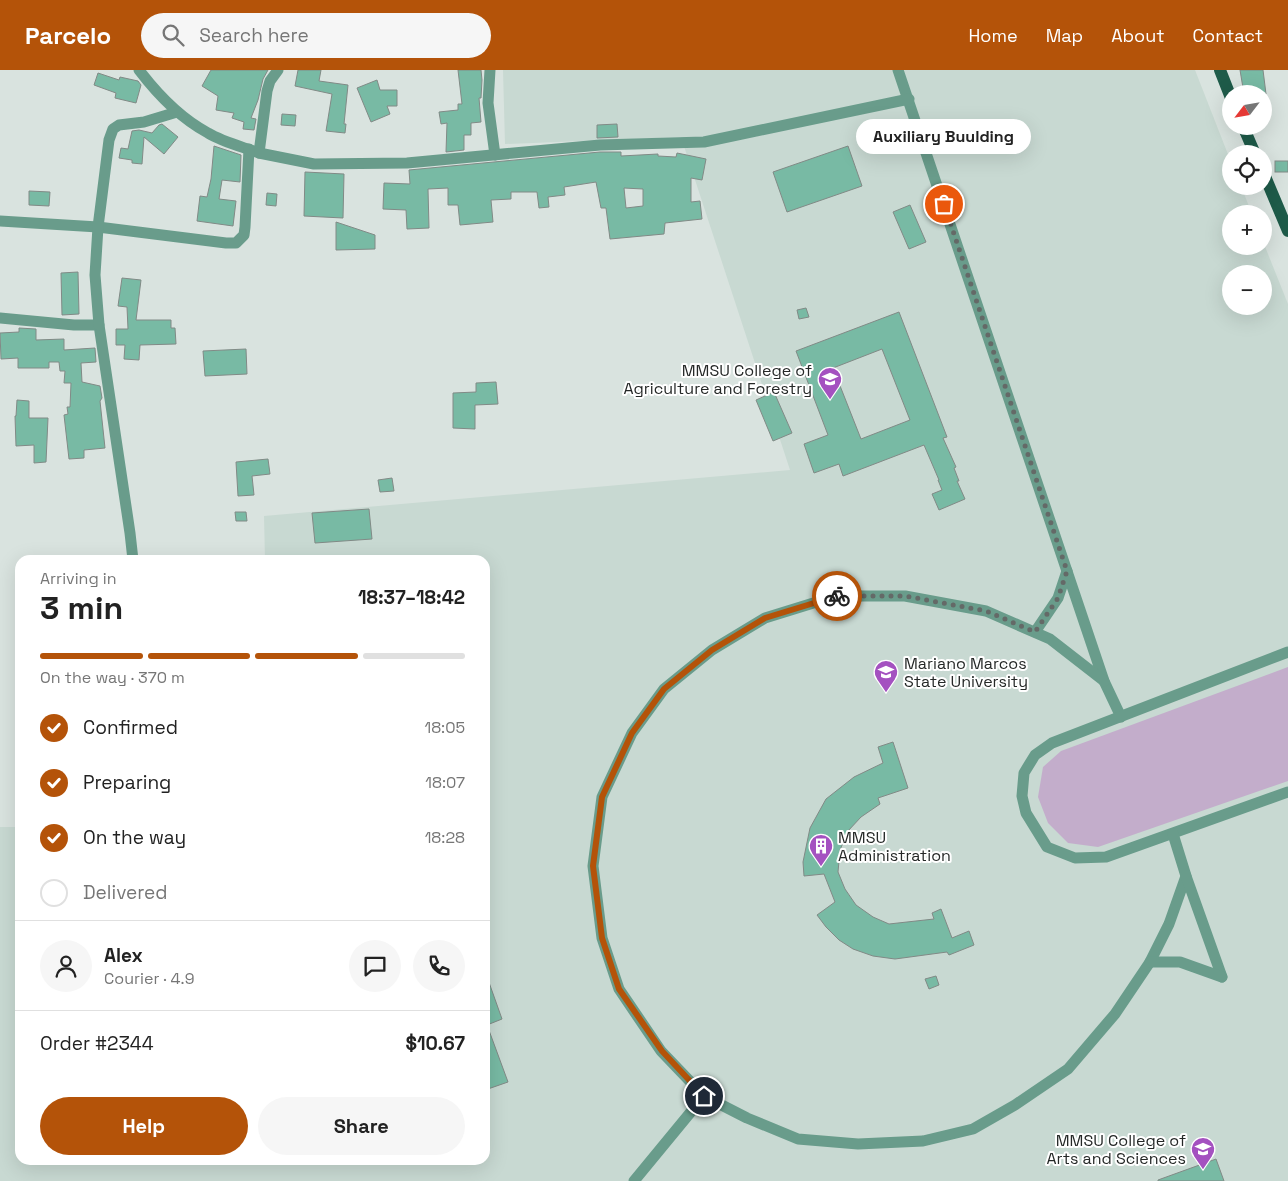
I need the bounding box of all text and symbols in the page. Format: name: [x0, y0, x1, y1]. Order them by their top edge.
search box: [141, 13, 491, 58]
text: Parcelo: [25, 20, 111, 51]
icon: search: [159, 21, 187, 49]
text: Search here: [199, 23, 309, 48]
text: Home: [969, 24, 1018, 47]
text: Map: [1046, 24, 1083, 47]
text: About: [1111, 24, 1165, 47]
text: Contact: [1193, 24, 1263, 47]
north arrow: [1222, 85, 1272, 135]
map controls: [1222, 85, 1272, 315]
callout: Auxiliary Buulding: [856, 119, 1032, 154]
text: Auxiliary Buulding: [873, 126, 1014, 147]
button: locate: [1222, 145, 1272, 195]
pin: [923, 183, 965, 225]
icon: bag: [930, 190, 958, 218]
button: +: [1222, 205, 1272, 255]
button: −: [1222, 265, 1272, 315]
place label: MMSU College of Agriculture and Forestry: [623, 360, 812, 399]
school or university icon: MMSU College of Agriculture and Forestry: [817, 366, 843, 400]
text: Arriving in: [40, 568, 117, 589]
courier: [812, 571, 862, 621]
icon: bike: [823, 582, 851, 610]
text: 18:37–18:42: [358, 585, 465, 610]
text: 3 min: [40, 588, 123, 628]
place label: Mariano Marcos State University: [904, 653, 1028, 692]
school or university icon: Mariano Marcos State University: [873, 659, 899, 693]
text: On the way · 370 m: [40, 667, 185, 688]
icon: check: [40, 714, 68, 742]
text: Confirmed: [83, 715, 178, 740]
text: 18:05: [424, 717, 465, 738]
icon: check: [40, 769, 68, 797]
text: Preparing: [83, 770, 171, 795]
text: 18:07: [425, 772, 465, 793]
icon: check: [40, 824, 68, 852]
text: On the way: [83, 825, 186, 850]
text: 18:28: [425, 827, 465, 848]
place label: MMSU Administration: [838, 827, 951, 866]
building icon: MMSU Administration: [808, 833, 834, 867]
text: Delivered: [83, 880, 168, 905]
button: person: [40, 940, 92, 992]
button: chat: [349, 940, 401, 992]
button: phone: [413, 940, 465, 992]
text: Alex: [104, 943, 143, 968]
text: Courier · 4.9: [104, 968, 194, 989]
text: Order #2344: [40, 1031, 154, 1056]
text: $10.67: [405, 1031, 465, 1056]
pin: [683, 1075, 725, 1117]
icon: home: [690, 1082, 718, 1110]
button: Help: [40, 1097, 248, 1155]
button: Share: [258, 1097, 465, 1155]
place label: MMSU College of Arts and Sciences: [1047, 1130, 1186, 1169]
school or university icon: MMSU College of Arts and Sciences: [1190, 1136, 1216, 1170]

